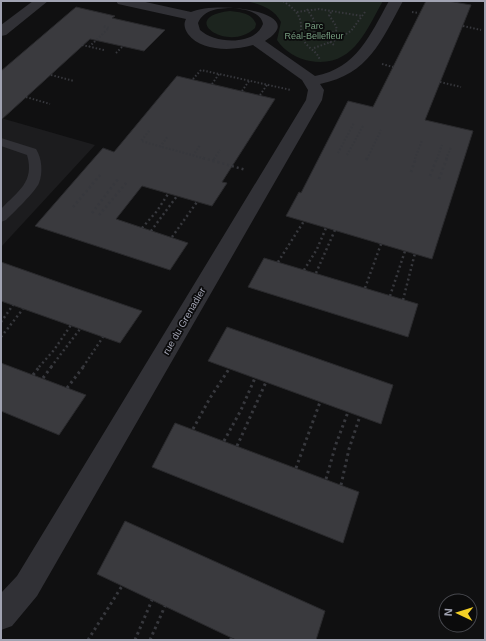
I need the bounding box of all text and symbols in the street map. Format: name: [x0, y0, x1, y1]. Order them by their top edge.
park label: Parc Réal-Bellefleur: [284, 21, 344, 41]
street label: rue du Grenadier: [160, 285, 208, 356]
north arrow: [438, 593, 478, 633]
text: N: [442, 608, 454, 617]

